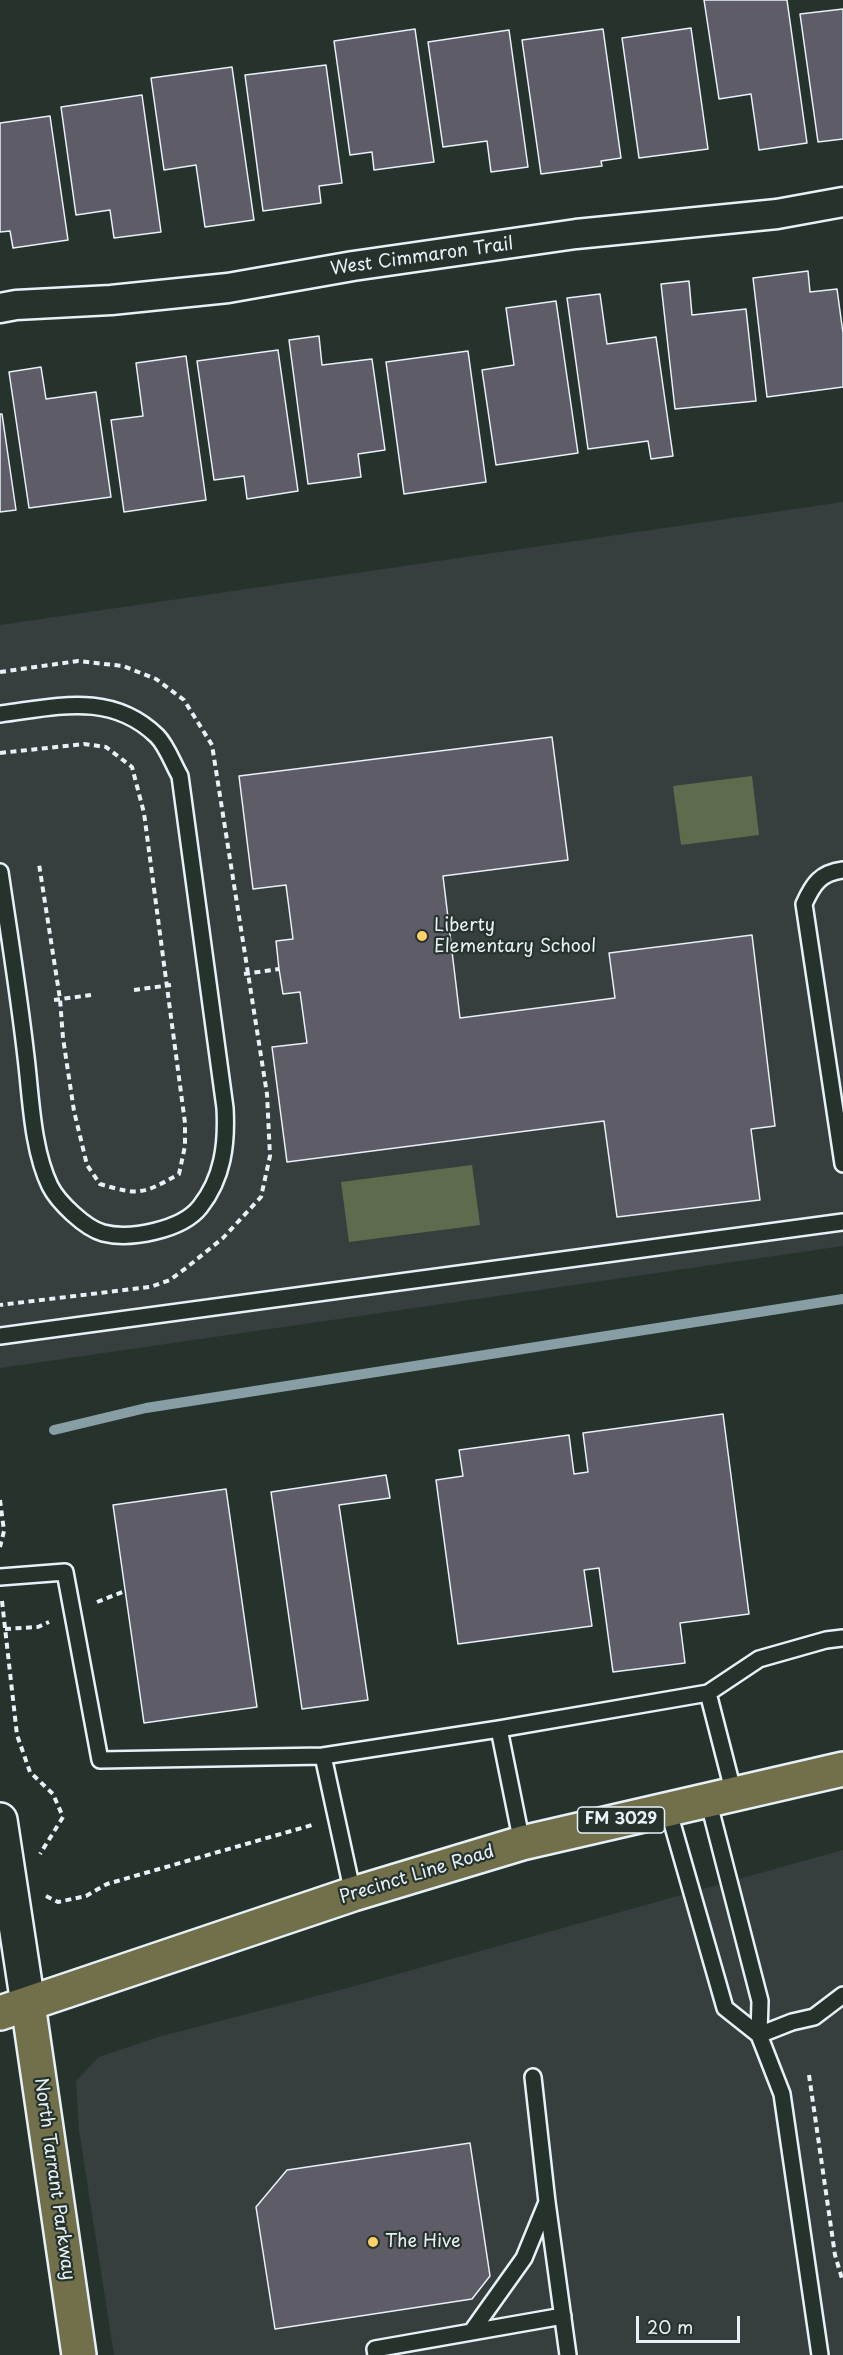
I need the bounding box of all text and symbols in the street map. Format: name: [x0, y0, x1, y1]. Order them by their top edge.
street label: West Cimmaron Trail: [329, 233, 515, 281]
place label: Liberty Elementary School: [434, 915, 596, 958]
marker: Liberty Elementary School: [415, 929, 429, 943]
road number: FM 3029: [578, 1807, 664, 1833]
street label: Precinct Line Road: [337, 1841, 497, 1909]
street label: North Tarrant Parkway: [29, 2077, 79, 2281]
place label: The Hive: [385, 2231, 461, 2253]
marker: The Hive: [366, 2235, 380, 2249]
scale bar: [639, 2304, 742, 2342]
text: 20 m: [647, 2313, 693, 2340]

